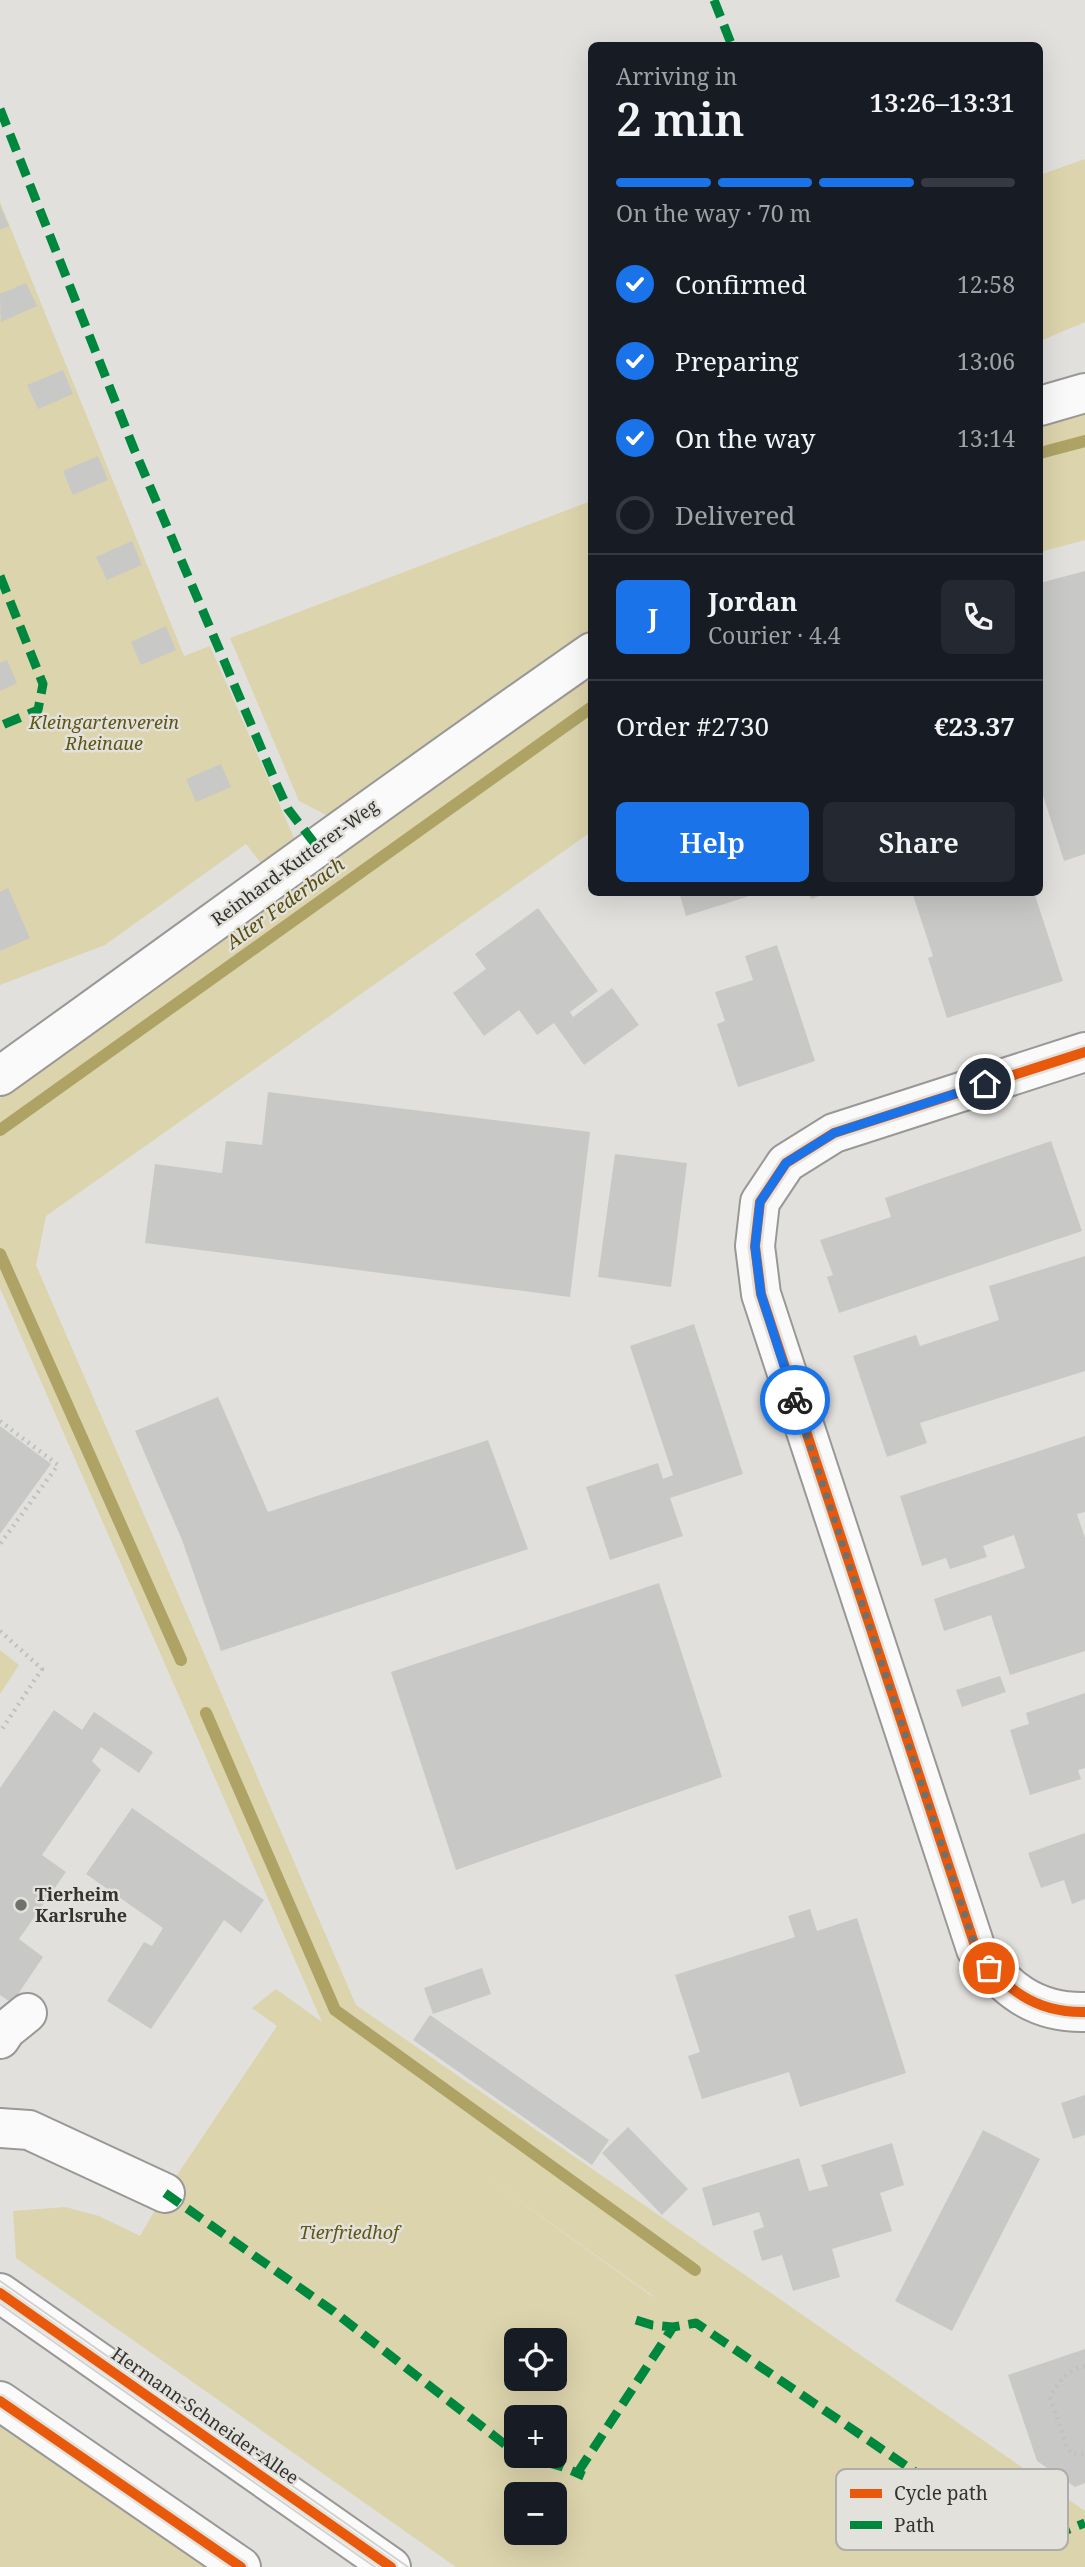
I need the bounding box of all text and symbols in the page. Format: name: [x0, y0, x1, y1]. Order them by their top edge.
text: Arriving in: [616, 60, 737, 92]
text: 13:26–13:31: [869, 84, 1015, 120]
text: 2 min: [616, 87, 744, 149]
text: On the way · 70 m: [616, 197, 811, 229]
icon: check: [616, 265, 654, 303]
text: Confirmed: [675, 266, 807, 302]
text: 12:58: [957, 268, 1015, 300]
icon: check: [616, 342, 654, 380]
text: Preparing: [675, 343, 799, 379]
text: 13:06: [957, 345, 1015, 377]
icon: check: [616, 419, 654, 457]
text: On the way: [675, 420, 815, 456]
text: 13:14: [957, 422, 1015, 454]
text: Delivered: [675, 497, 795, 533]
button: phone: [941, 580, 1015, 654]
text: Jordan: [708, 583, 798, 619]
text: J: [648, 599, 658, 635]
text: Courier · 4.4: [708, 619, 841, 651]
text: Order #2730: [616, 708, 769, 744]
text: €23.37: [934, 708, 1015, 744]
park label: Kleingartenverein Rheinaue: [28, 710, 179, 755]
street label: Reinhard-Kutterer-Weg: [206, 793, 383, 931]
button: Help: [616, 802, 809, 882]
button: Share: [823, 802, 1015, 882]
water label: Alter Federbach: [219, 851, 350, 956]
pin: [955, 1054, 1015, 1114]
icon: home: [966, 1065, 1004, 1103]
courier: [760, 1365, 830, 1435]
icon: bike: [776, 1381, 814, 1419]
place label: Tierheim Karlsruhe: [35, 1882, 127, 1927]
marker: Tierheim Karlsruhe: [13, 1897, 29, 1913]
pin: [959, 1938, 1019, 1998]
icon: bag: [970, 1949, 1008, 1987]
park label: Tierfriedhof: [299, 2220, 402, 2244]
map controls: [504, 2328, 567, 2545]
button: locate: [504, 2328, 567, 2391]
street label: Hermann-Schneider-Allee: [107, 2341, 304, 2489]
button: +: [504, 2405, 567, 2468]
legend: [836, 2469, 1068, 2550]
text: Cycle path: [894, 2480, 988, 2506]
button: −: [504, 2482, 567, 2545]
text: Path: [894, 2512, 935, 2538]

